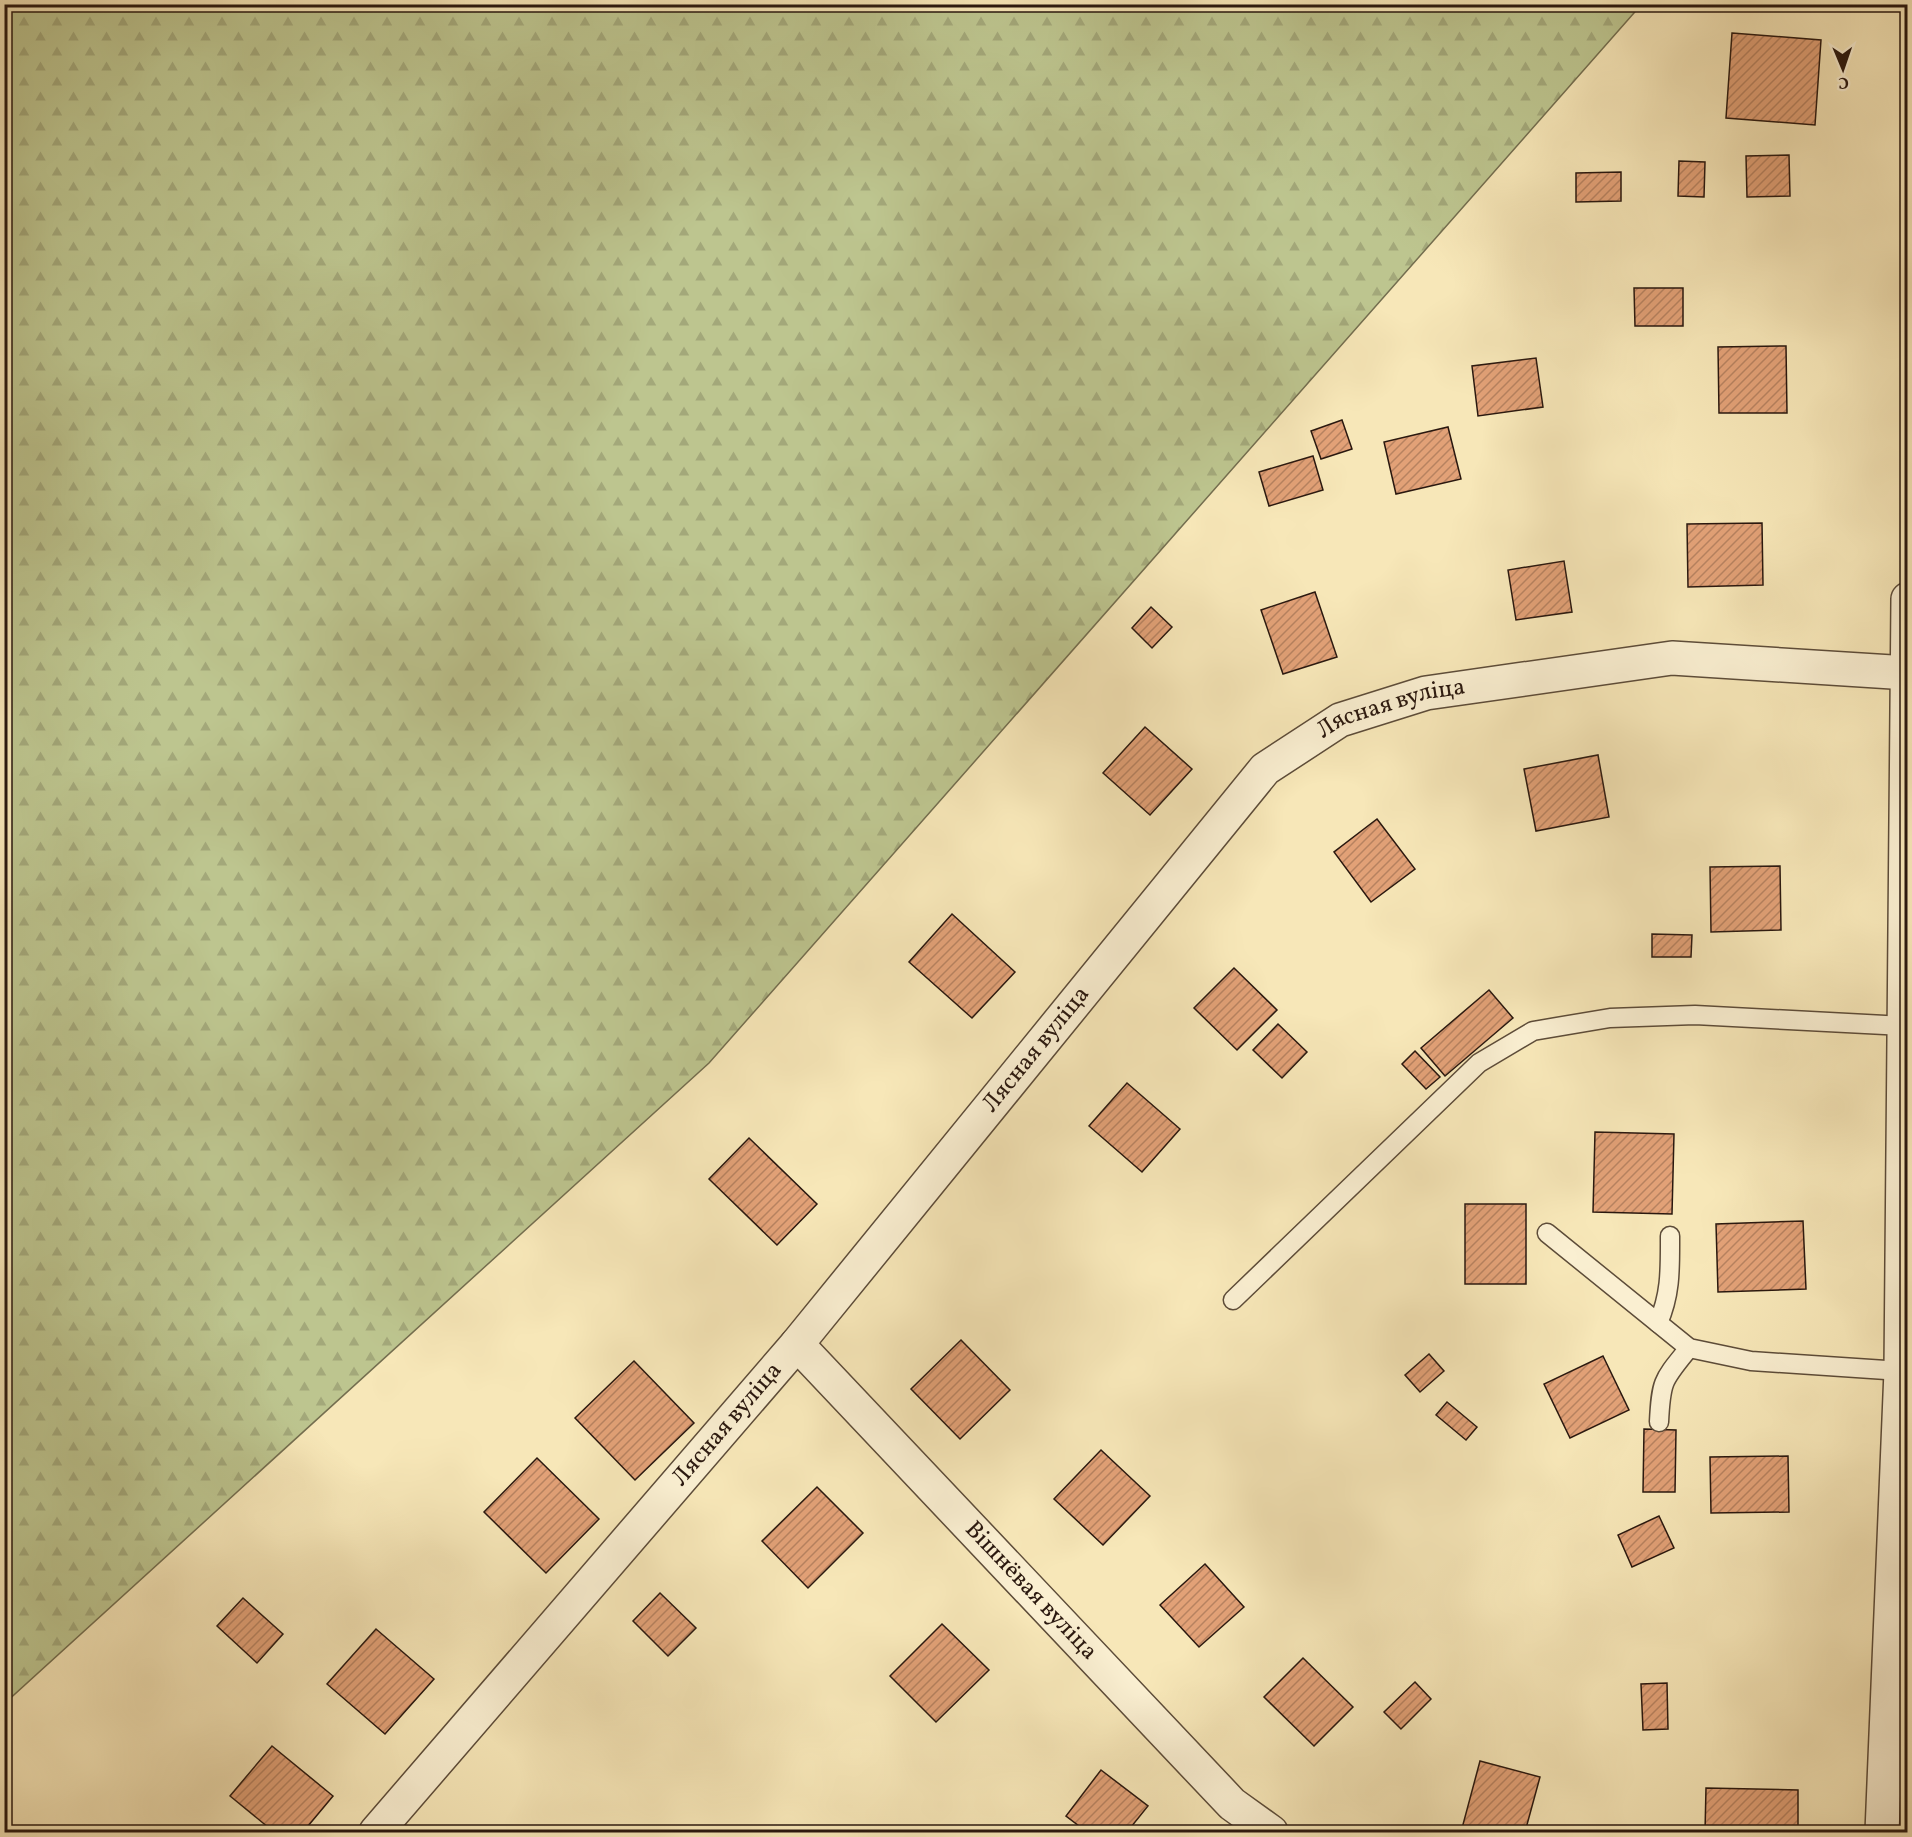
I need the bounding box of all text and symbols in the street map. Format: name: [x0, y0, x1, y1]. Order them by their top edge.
north arrow: [1813, 39, 1873, 99]
text: С: [1838, 71, 1849, 93]
street label: Лясная вуліца: [1310, 671, 1467, 748]
street label: Лясная вуліца: [975, 979, 1098, 1120]
street label: Лясная вуліца: [664, 1355, 791, 1494]
street label: Вішнёвая вуліца: [956, 1514, 1105, 1668]

